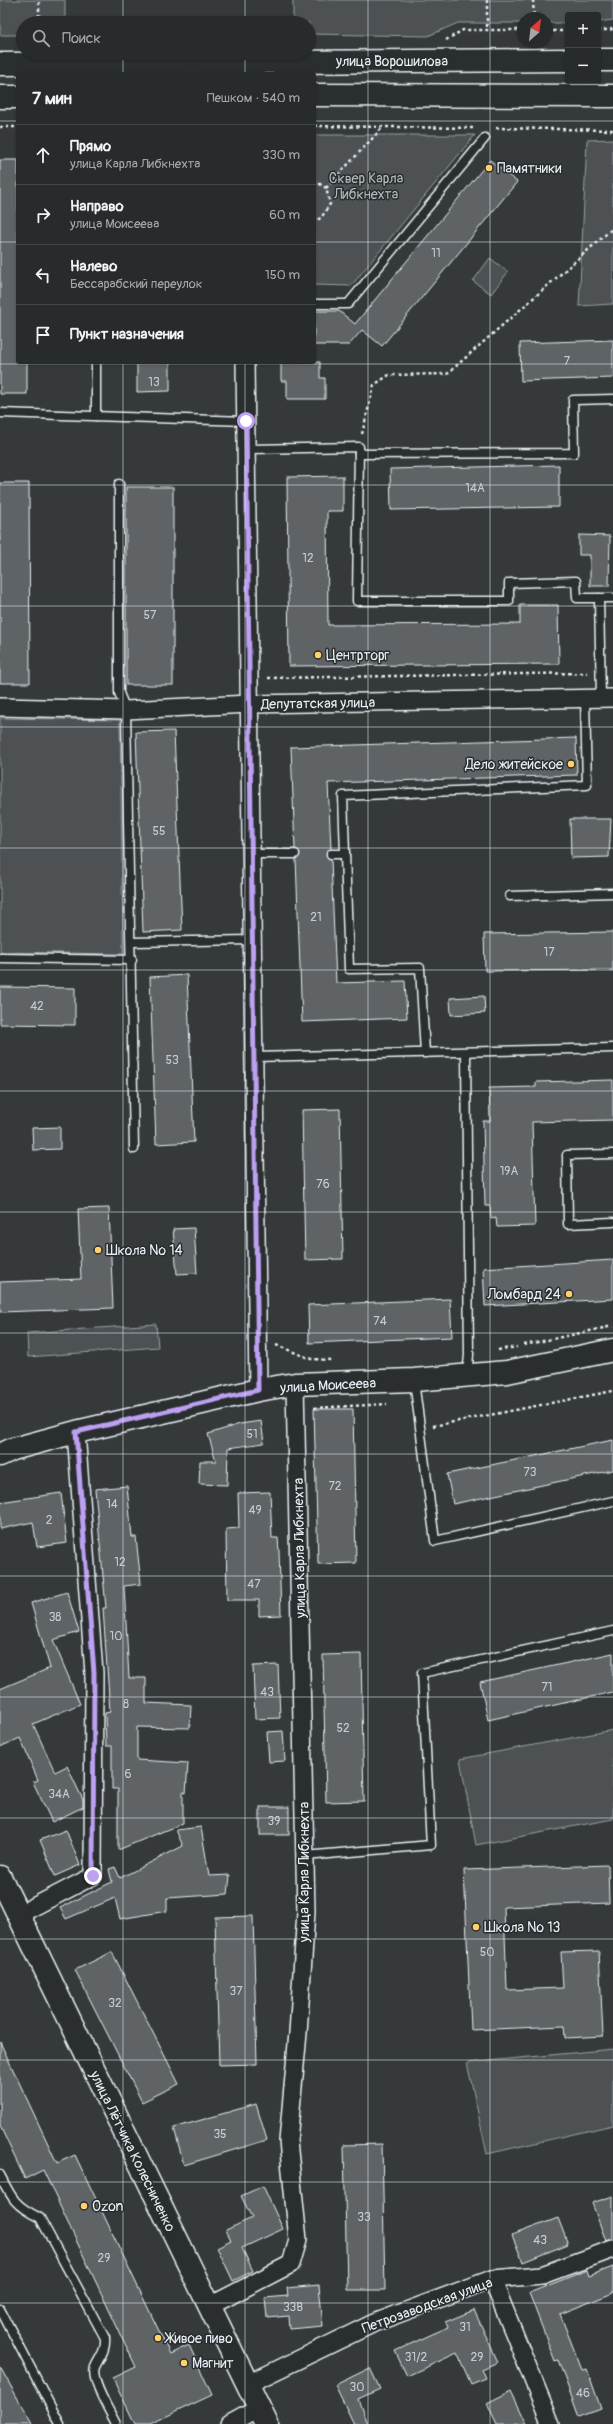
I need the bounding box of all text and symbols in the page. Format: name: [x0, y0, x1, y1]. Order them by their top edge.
north arrow: [517, 12, 553, 48]
map controls: [565, 12, 601, 84]
button: +: [565, 12, 601, 48]
search box: [16, 16, 316, 60]
icon: search: [30, 27, 52, 49]
text: Поиск: [62, 29, 101, 48]
button: −: [565, 48, 601, 84]
street label: улица Ворошилова: [335, 53, 448, 70]
text: 7 мин: [32, 88, 72, 109]
text: Пешком · 540 m: [207, 90, 300, 106]
text: Прямо: [70, 137, 111, 156]
icon: ahead: [32, 144, 54, 166]
text: 330 m: [262, 147, 300, 163]
text: улица Карла Либкнехта: [70, 156, 200, 172]
place label: Памятники: [497, 160, 561, 177]
marker: Памятники: [484, 163, 494, 173]
park label: Сквер Карла Либкнехта: [329, 170, 403, 203]
text: Направо: [70, 197, 124, 216]
icon: right: [32, 204, 54, 226]
text: 60 m: [269, 207, 300, 223]
text: улица Моисеева: [70, 216, 159, 232]
house number: 11: [431, 246, 441, 261]
text: Налево: [70, 257, 117, 276]
icon: left: [32, 264, 54, 286]
text: 150 m: [265, 267, 300, 283]
text: Бессарабский переулок: [70, 276, 203, 292]
icon: arrive: [32, 324, 54, 346]
text: Пункт назначения: [70, 325, 184, 344]
house number: 7: [564, 354, 571, 369]
house number: 13: [148, 375, 160, 390]
route start: [237, 412, 255, 430]
house number: 14А: [465, 481, 485, 496]
house number: 12: [302, 551, 314, 566]
house number: 57: [144, 608, 157, 623]
place label: Центрторг: [326, 647, 390, 664]
marker: Центрторг: [313, 650, 323, 660]
street label: Депутатская улица: [260, 694, 375, 713]
place label: Дело житейское: [464, 756, 563, 773]
marker: Дело житейское: [566, 759, 576, 769]
house number: 55: [152, 824, 166, 839]
house number: 21: [310, 910, 322, 925]
house number: 17: [543, 945, 555, 960]
house number: 42: [30, 999, 44, 1014]
house number: 53: [165, 1053, 179, 1068]
house number: 19А: [500, 1164, 519, 1179]
house number: 76: [316, 1177, 330, 1192]
place label: Школа № 14: [106, 1242, 183, 1259]
marker: Школа № 14: [93, 1245, 103, 1255]
place label: Ломбард 24: [486, 1286, 561, 1303]
marker: Ломбард 24: [564, 1289, 574, 1299]
house number: 74: [373, 1314, 387, 1329]
street label: улица Моисеева: [279, 1374, 376, 1397]
house number: 51: [246, 1427, 258, 1442]
house number: 73: [523, 1465, 537, 1480]
street label: улица Карла Либкнехта: [290, 1478, 309, 1619]
house number: 72: [328, 1479, 342, 1494]
house number: 14: [106, 1497, 118, 1512]
house number: 49: [248, 1503, 262, 1518]
house number: 2: [46, 1513, 53, 1528]
house number: 12: [114, 1555, 126, 1570]
house number: 47: [247, 1577, 261, 1592]
house number: 38: [49, 1610, 61, 1625]
house number: 10: [110, 1629, 122, 1644]
house number: 71: [541, 1680, 553, 1695]
house number: 43: [260, 1685, 274, 1700]
house number: 8: [123, 1697, 129, 1712]
house number: 52: [336, 1721, 350, 1736]
house number: 6: [125, 1767, 132, 1782]
house number: 34А: [48, 1787, 70, 1802]
street label: улица Карла Либкнехта: [296, 1802, 313, 1943]
house number: 39: [268, 1814, 280, 1829]
route end: [84, 1867, 102, 1885]
place label: Школа № 13: [484, 1919, 561, 1936]
marker: Школа № 13: [471, 1922, 481, 1932]
house number: 50: [480, 1945, 494, 1960]
house number: 37: [229, 1984, 243, 1999]
house number: 32: [108, 1996, 122, 2011]
street label: улица Лётчика Колесниченко: [86, 2067, 179, 2235]
house number: 35: [213, 2127, 227, 2142]
place label: Ozon: [92, 2198, 124, 2215]
marker: Ozon: [79, 2201, 89, 2211]
house number: 33: [357, 2210, 371, 2225]
house number: 43: [533, 2233, 547, 2248]
house number: 29: [98, 2251, 110, 2266]
street label: Петрозаводская улица: [359, 2274, 495, 2337]
house number: 33В: [283, 2300, 303, 2315]
house number: 31: [459, 2320, 471, 2335]
place label: Живое пиво: [164, 2330, 233, 2347]
marker: Живое пиво: [153, 2333, 163, 2343]
house number: 31/2: [405, 2350, 427, 2365]
house number: 29: [471, 2350, 483, 2365]
place label: Магнит: [192, 2355, 234, 2372]
marker: Магнит: [179, 2358, 189, 2368]
house number: 30: [350, 2380, 364, 2395]
house number: 46: [576, 2386, 590, 2401]

